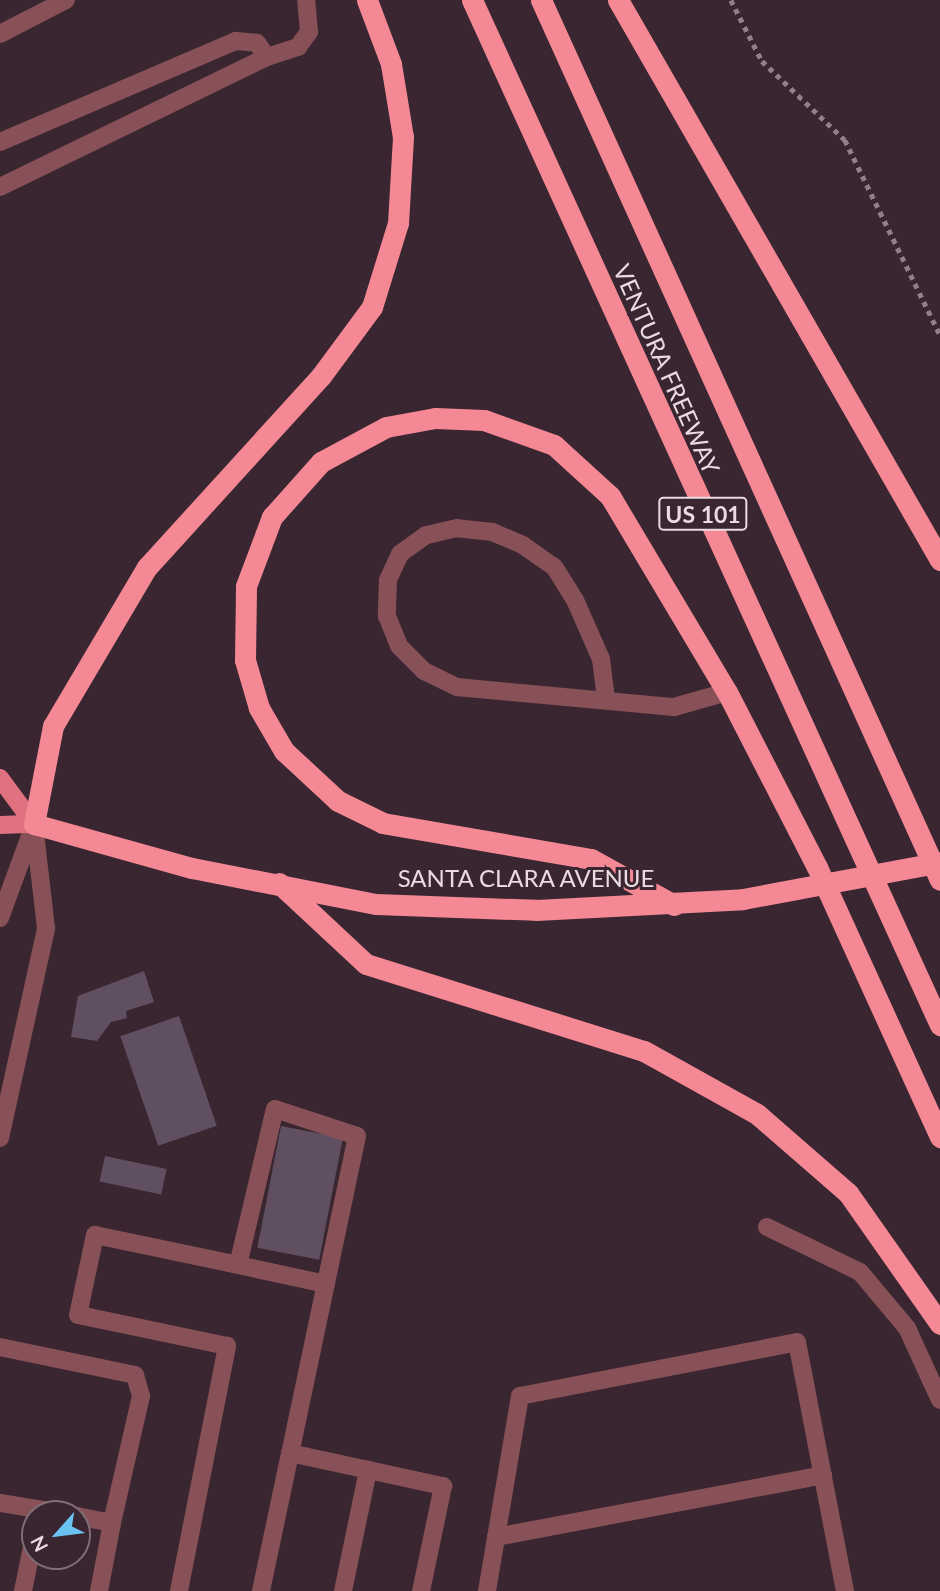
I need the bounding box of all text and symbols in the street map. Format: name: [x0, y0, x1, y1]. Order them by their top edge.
street label: VENTURA FREEWAY: [608, 259, 726, 479]
road number: US 101: [658, 494, 748, 534]
street label: SANTA CLARA AVENUE: [396, 864, 656, 892]
north arrow: [21, 1500, 91, 1570]
text: N: [25, 1532, 52, 1556]

